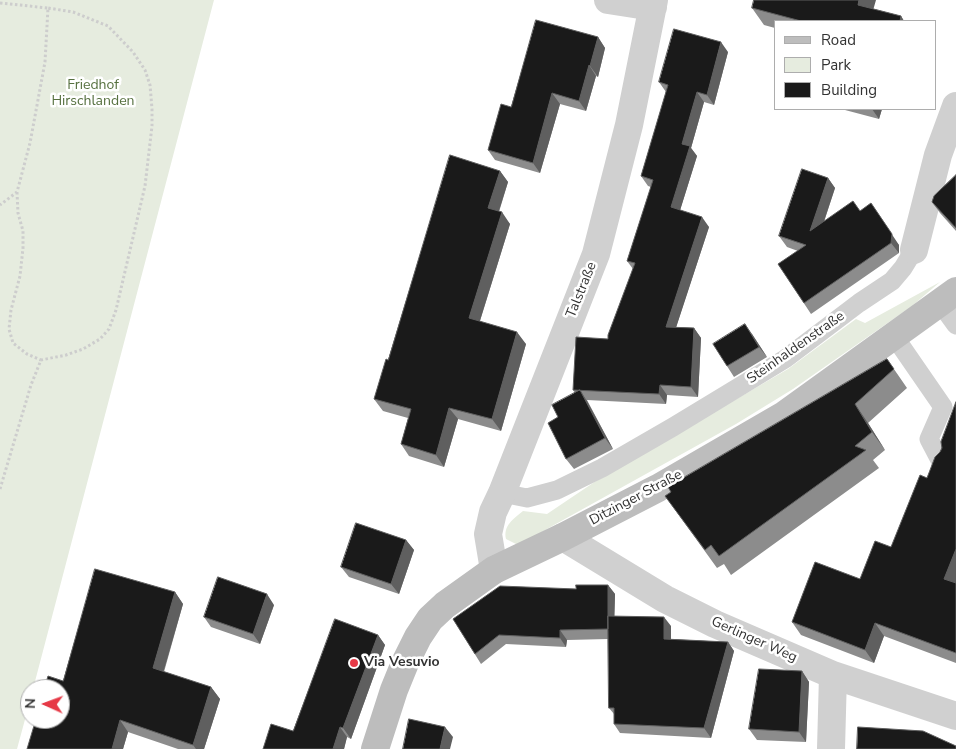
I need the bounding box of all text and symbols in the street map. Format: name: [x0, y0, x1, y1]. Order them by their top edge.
legend: [774, 20, 936, 110]
text: Road: [821, 30, 856, 50]
text: Park: [821, 55, 851, 75]
park label: Friedhof Hirschlanden: [51, 78, 135, 110]
text: Building: [821, 80, 877, 100]
street label: Talstraße: [563, 260, 601, 320]
street label: Steinhaldenstraße: [744, 308, 848, 388]
street label: Ditzinger Straße: [587, 467, 685, 529]
street label: Gerlinger Weg: [708, 614, 800, 666]
place label: Via Vesuvio: [364, 655, 440, 671]
marker: Via Vesuvio: [348, 657, 360, 669]
north arrow: [20, 679, 70, 729]
text: N: [21, 698, 40, 709]

